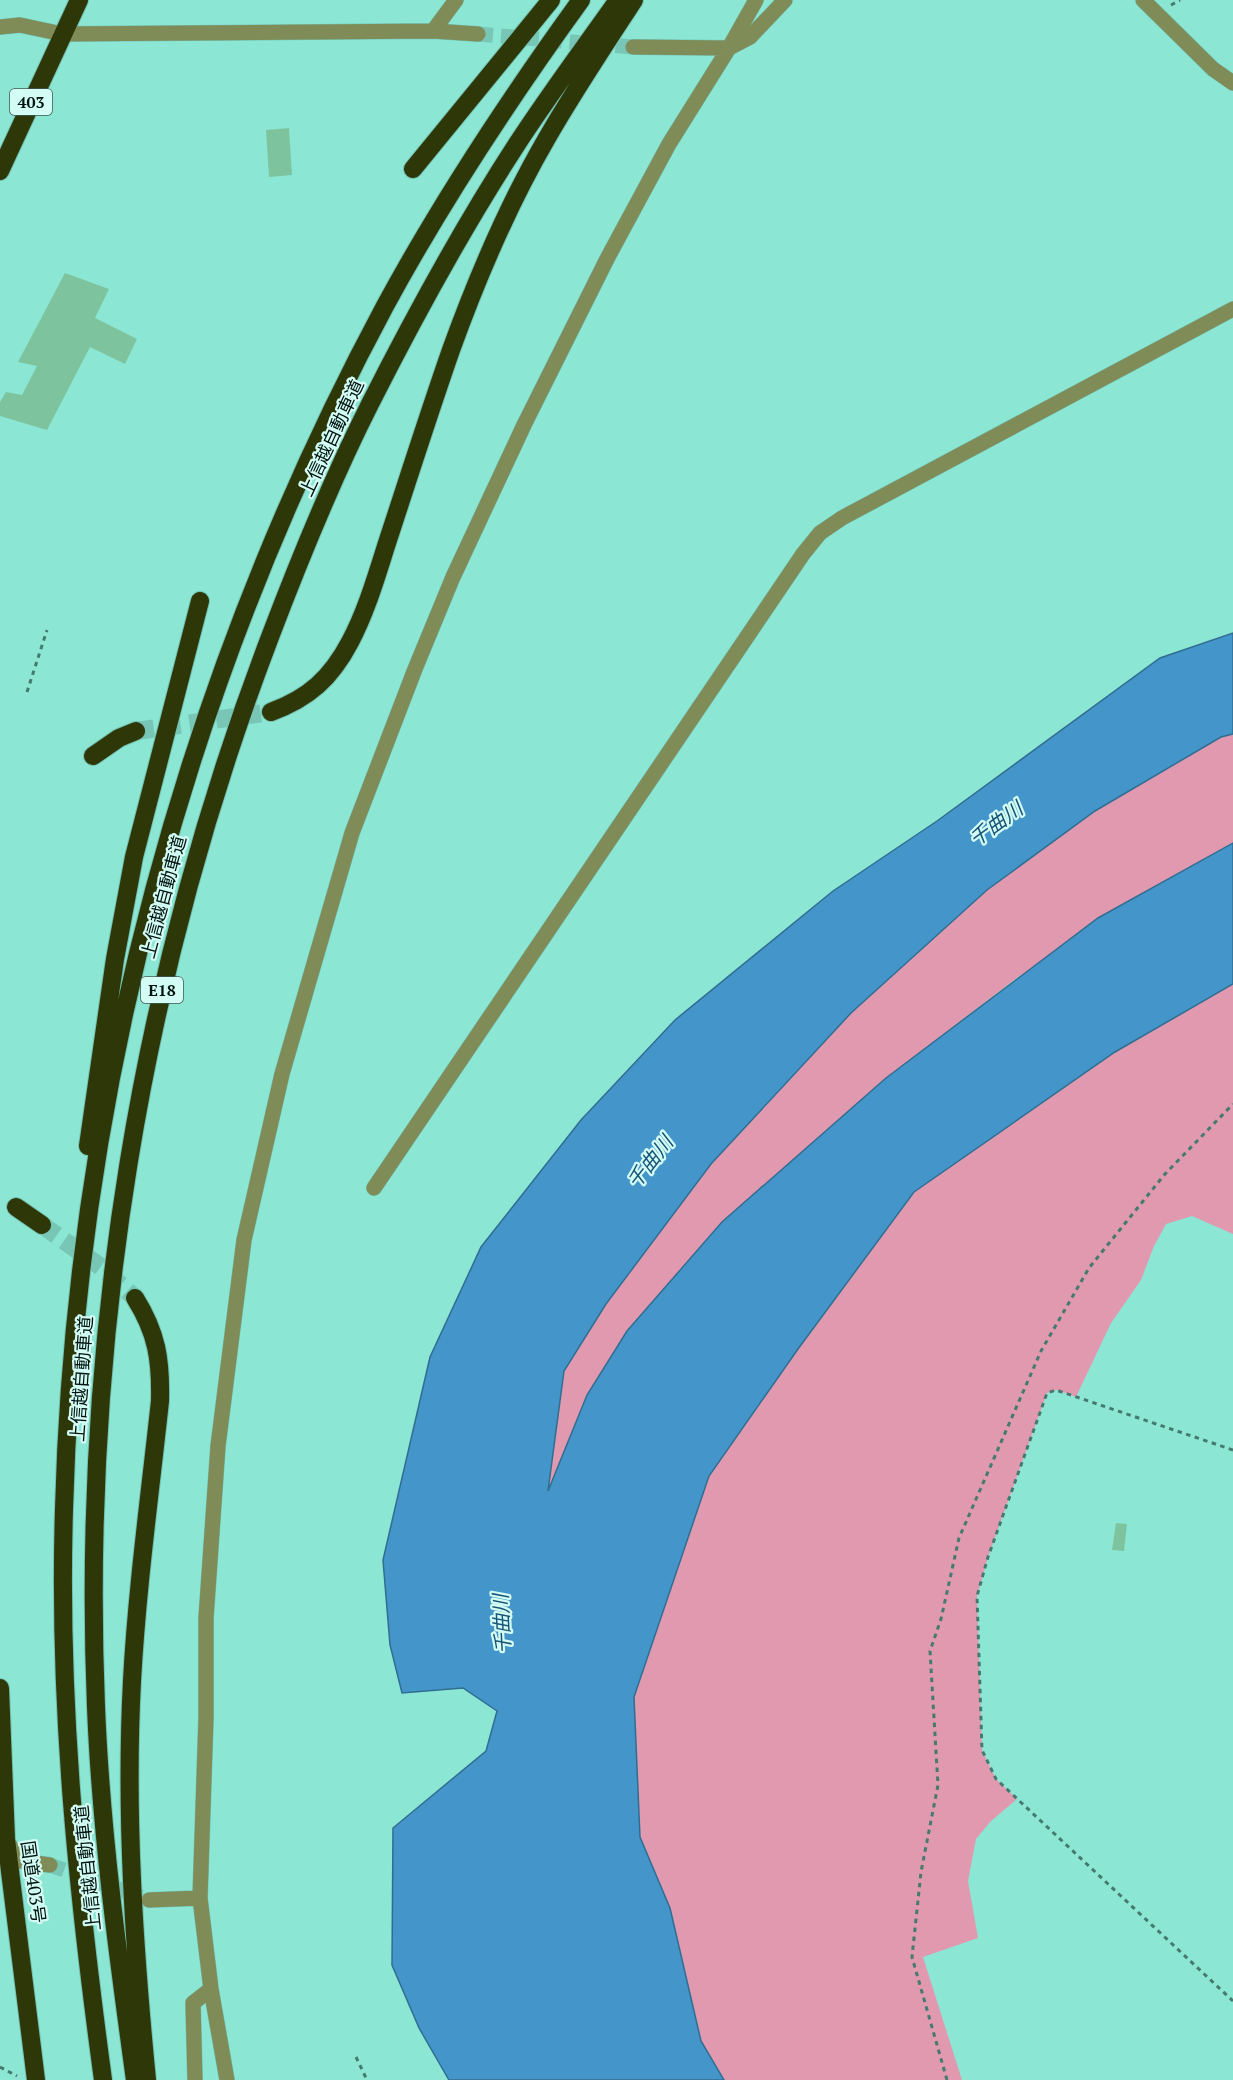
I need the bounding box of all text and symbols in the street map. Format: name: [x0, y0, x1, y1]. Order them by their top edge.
road number: 403: [10, 89, 52, 115]
street label: 上信越自動車道: [294, 375, 369, 500]
water label: 千曲川: [964, 794, 1030, 852]
street label: 上信越自動車道: [135, 833, 191, 961]
road number: E18: [141, 977, 183, 1003]
water label: 千曲川: [620, 1128, 680, 1194]
street label: 上信越自動車道: [65, 1315, 97, 1443]
water label: 千曲川: [486, 1591, 517, 1655]
street label: 上信越自動車道: [68, 1804, 106, 1932]
street label: 国道403号: [16, 1839, 52, 1925]

